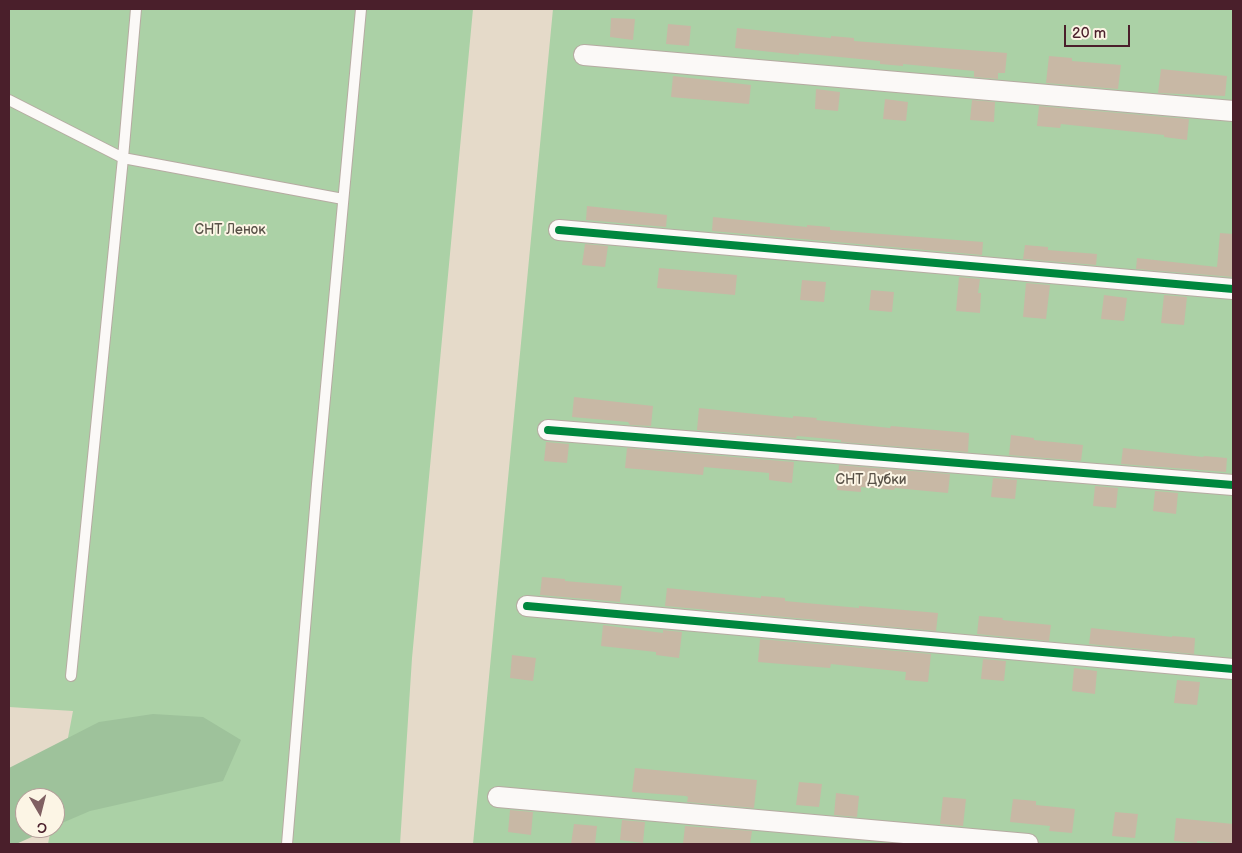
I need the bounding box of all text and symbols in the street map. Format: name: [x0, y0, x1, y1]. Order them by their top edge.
scale bar: [1067, 15, 1133, 47]
text: 20 m: [1072, 24, 1106, 43]
park label: СНТ Ленок: [194, 222, 266, 238]
park label: СНТ Дубки: [835, 472, 907, 488]
north arrow: [15, 788, 65, 838]
text: С: [36, 818, 48, 836]

